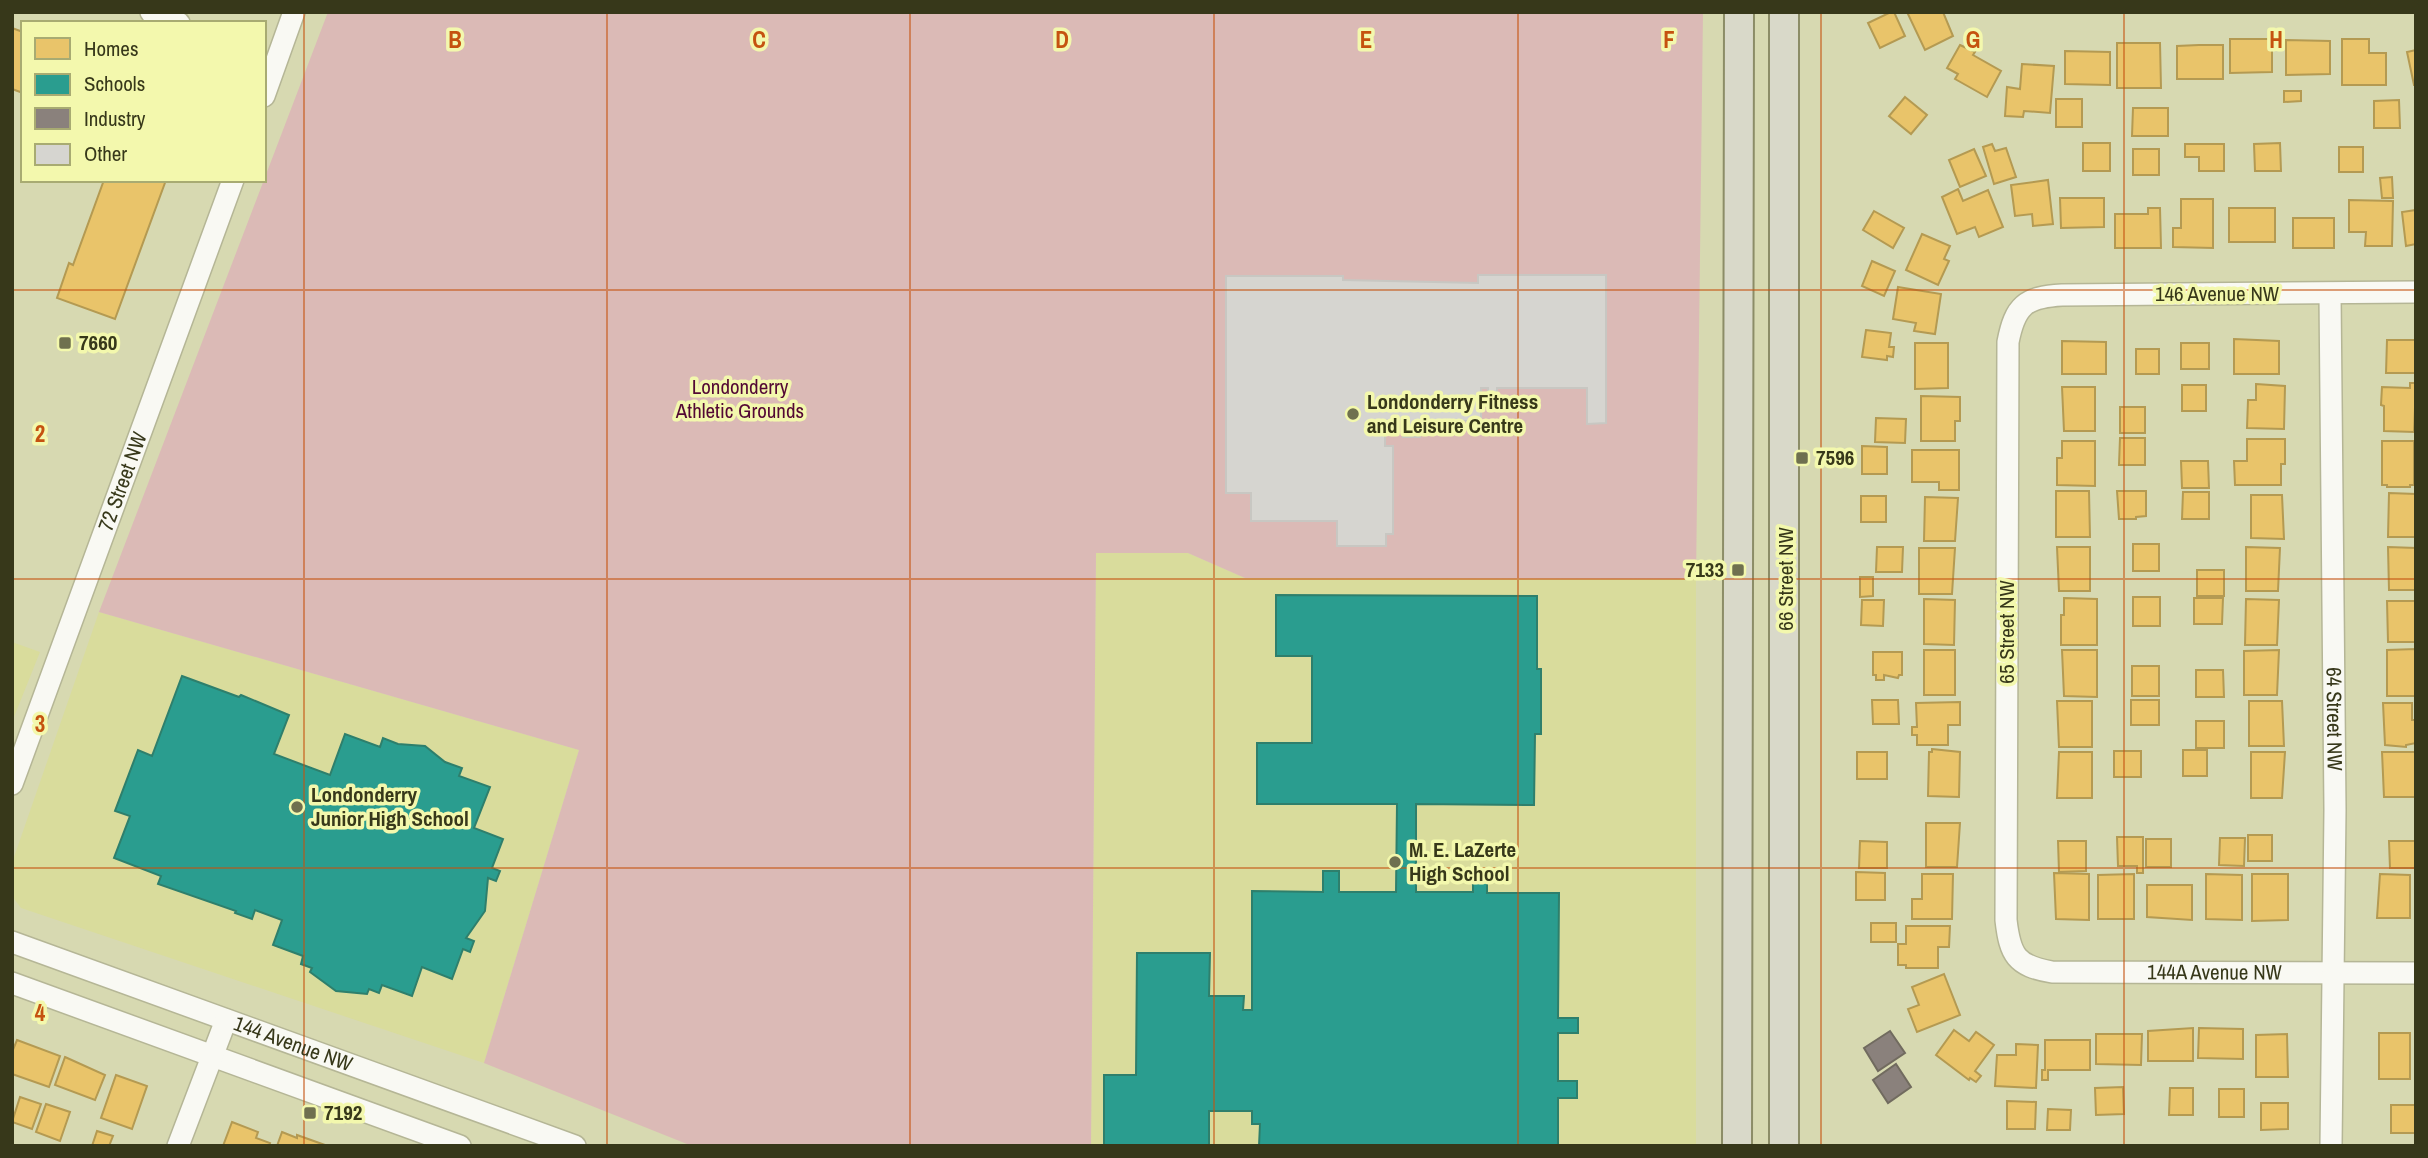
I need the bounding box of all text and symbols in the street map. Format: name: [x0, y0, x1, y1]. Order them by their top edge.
legend: [21, 21, 266, 182]
text: B: [448, 24, 462, 55]
text: C: [752, 24, 766, 55]
text: D: [1055, 24, 1069, 55]
text: E: [1360, 24, 1372, 55]
text: F: [1663, 24, 1675, 55]
text: G: [1966, 24, 1980, 55]
text: H: [2269, 24, 2283, 55]
text: Homes: [84, 34, 139, 63]
text: Schools: [84, 69, 145, 98]
text: Industry: [84, 104, 146, 133]
text: Other: [84, 139, 127, 168]
street label: 146 Avenue NW: [2155, 279, 2280, 308]
place label: 7660: [79, 328, 117, 357]
marker: 7660: [57, 335, 73, 351]
park label: Londonderry Athletic Grounds: [675, 372, 804, 425]
place label: Londonderry Fitness and Leisure Centre: [1367, 387, 1538, 440]
marker: Londonderry Fitness and Leisure Centre: [1345, 406, 1361, 422]
text: 2: [35, 418, 45, 449]
street label: 72 Street NW: [91, 427, 154, 535]
place label: 7596: [1816, 443, 1854, 472]
marker: 7596: [1794, 450, 1810, 466]
street label: 66 Street NW: [1771, 527, 1800, 631]
place label: 7133: [1686, 555, 1724, 584]
marker: 7133: [1730, 562, 1746, 578]
street label: 65 Street NW: [1992, 580, 2021, 684]
street label: 64 Street NW: [2320, 667, 2350, 772]
text: 3: [35, 708, 45, 739]
place label: Londonderry Junior High School: [311, 780, 469, 833]
marker: Londonderry Junior High School: [289, 799, 305, 815]
place label: M. E. LaZerte High School: [1409, 835, 1516, 888]
marker: M. E. LaZerte High School: [1387, 854, 1403, 870]
street label: 144A Avenue NW: [2147, 957, 2283, 987]
text: 4: [35, 997, 46, 1028]
street label: 144 Avenue NW: [230, 1009, 357, 1078]
place label: 7192: [324, 1098, 362, 1127]
marker: 7192: [302, 1105, 318, 1121]

